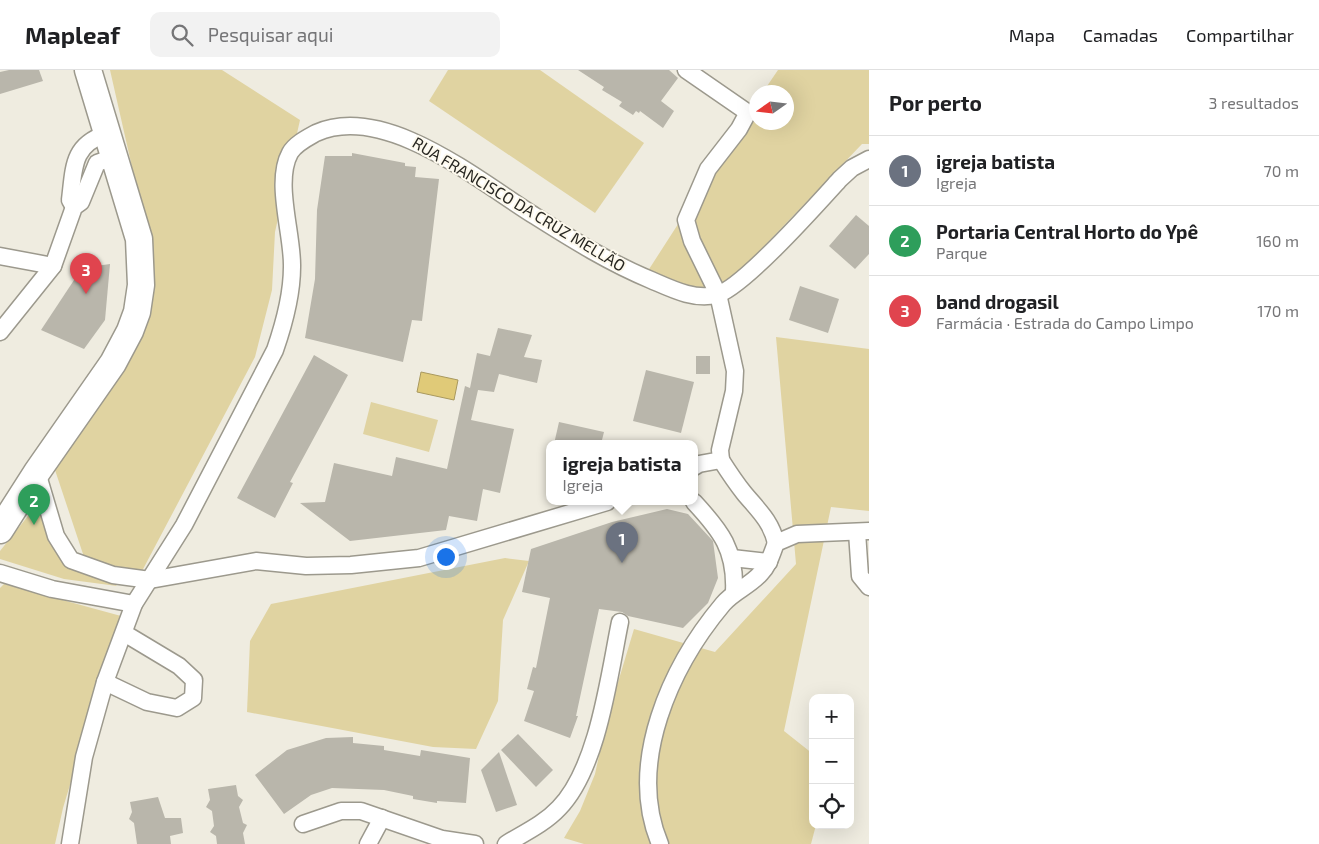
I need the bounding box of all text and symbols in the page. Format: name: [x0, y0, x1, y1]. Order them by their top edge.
search box: [150, 12, 500, 57]
text: Mapleaf: [25, 20, 120, 49]
icon: search: [168, 21, 196, 49]
text: Pesquisar aqui: [208, 23, 334, 46]
text: Mapa: [1009, 24, 1055, 46]
text: Camadas: [1083, 24, 1158, 46]
text: Compartilhar: [1186, 24, 1294, 46]
north arrow: [749, 85, 794, 130]
text: Por perto: [889, 90, 982, 115]
text: 3 resultados: [1209, 93, 1299, 112]
street label: RUA FRANCISCO DA CRUZ MELLÃO: [409, 132, 629, 275]
text: igreja batista: [936, 150, 1055, 173]
text: 1: [902, 161, 908, 180]
text: 70 m: [1264, 161, 1299, 180]
text: Igreja: [936, 173, 977, 192]
text: Portaria Central Horto do Ypê: [936, 220, 1198, 243]
text: 2: [900, 231, 910, 250]
text: 160 m: [1256, 231, 1299, 250]
text: Parque: [936, 243, 987, 262]
pin: 3: [70, 253, 102, 294]
text: band drogasil: [936, 290, 1059, 313]
text: 3: [900, 301, 910, 320]
text: 170 m: [1257, 301, 1299, 320]
text: Farmácia · Estrada do Campo Limpo: [936, 313, 1194, 332]
popup: [546, 440, 698, 505]
text: igreja batista: [562, 452, 682, 475]
text: Igreja: [562, 475, 603, 494]
pin: 2: [18, 484, 50, 525]
pin: 1: [606, 522, 638, 563]
your location: [433, 544, 459, 570]
map controls: [809, 694, 854, 829]
button: +: [809, 694, 854, 739]
button: −: [809, 739, 854, 784]
button: locate: [809, 784, 854, 829]

